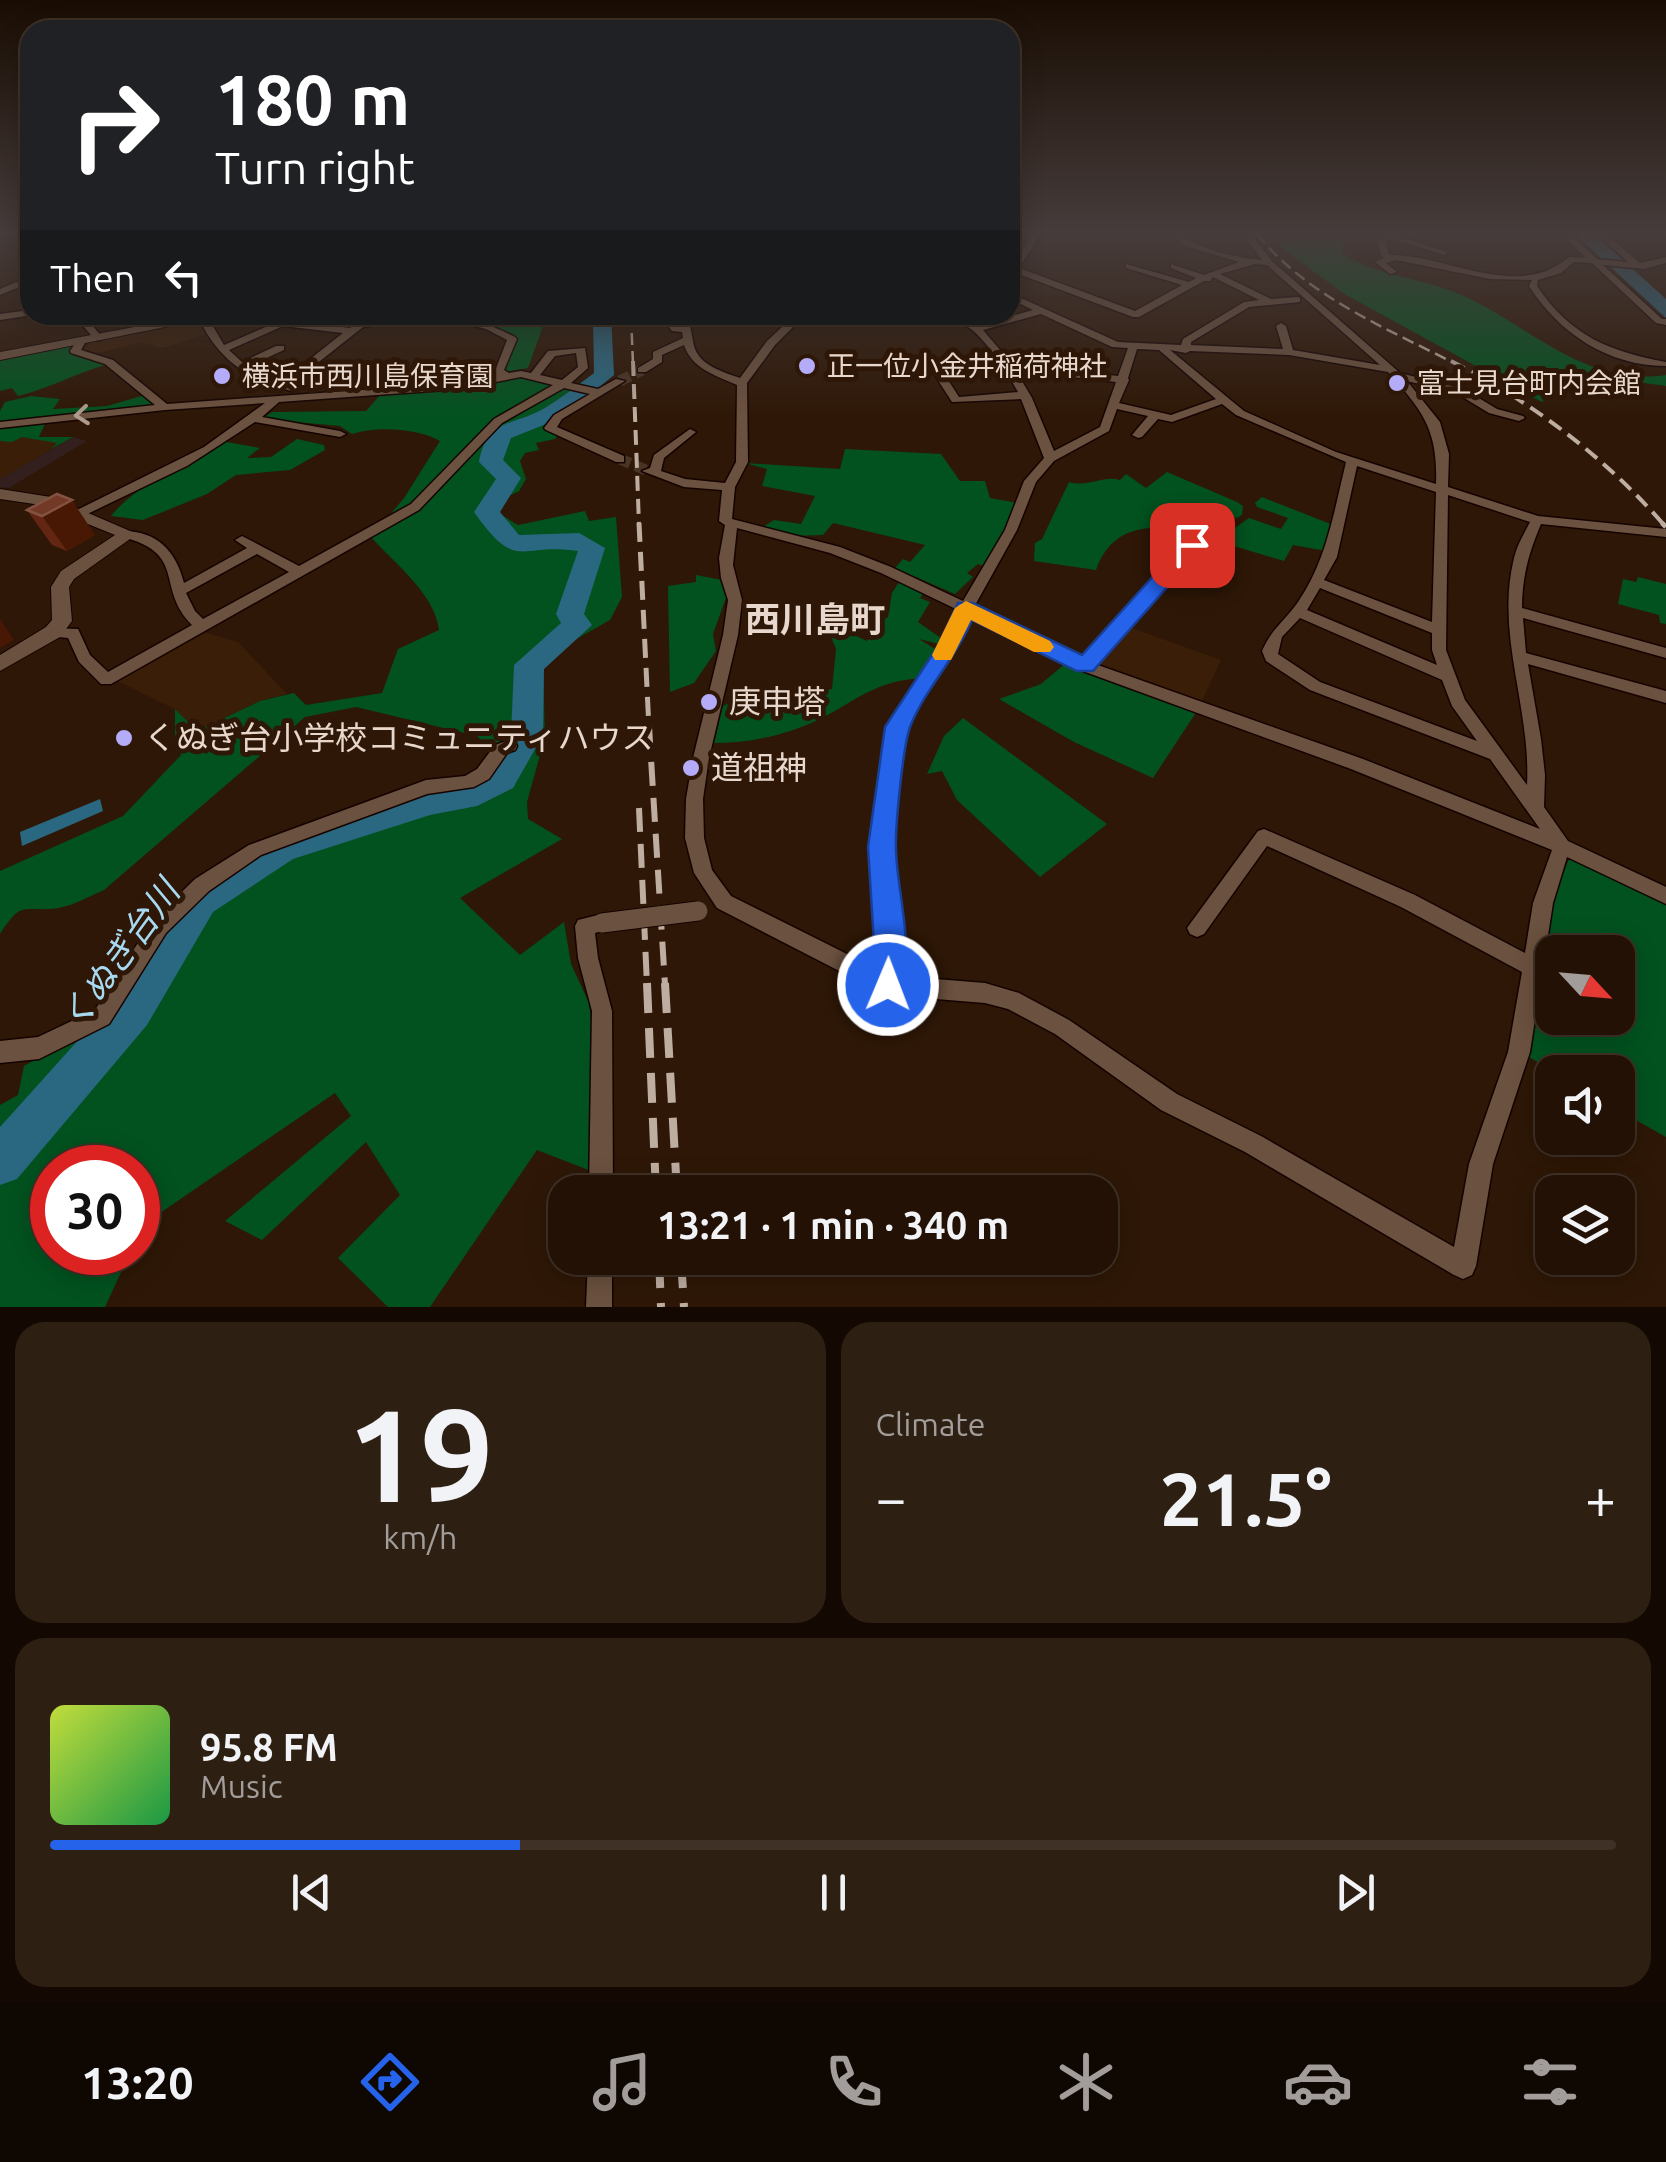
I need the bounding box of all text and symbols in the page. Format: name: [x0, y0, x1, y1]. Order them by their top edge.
icon: right: [50, 60, 180, 190]
text: 180 m: [215, 60, 410, 138]
text: Turn right: [215, 142, 415, 193]
icon: left: [156, 250, 211, 305]
text: Then: [50, 257, 136, 299]
place label: 正一位小金井稲荷神社: [827, 350, 1107, 381]
marker: 正一位小金井稲荷神社: [796, 355, 818, 377]
place label: 横浜市西川島保育園: [242, 360, 494, 391]
marker: 横浜市西川島保育園: [211, 365, 233, 387]
place label: 富士見台町内会館: [1417, 367, 1641, 398]
marker: 富士見台町内会館: [1386, 372, 1408, 394]
one-way arrow: [74, 403, 90, 425]
pin: [1150, 503, 1235, 588]
icon: arrive: [1165, 518, 1220, 573]
district label: 西川島町: [745, 599, 885, 639]
place label: 庚申塔: [729, 683, 825, 719]
marker: 庚申塔: [698, 691, 720, 713]
place label: くぬぎ台小学校コミュニティハウス: [144, 719, 653, 755]
marker: くぬぎ台小学校コミュニティハウス: [113, 727, 135, 749]
place label: 道祖神: [711, 749, 807, 785]
marker: 道祖神: [680, 757, 702, 779]
water label: くぬぎ台川: [52, 869, 189, 1037]
position arrow: [836, 933, 940, 1037]
north arrow: [1535, 935, 1635, 1035]
map controls: [1535, 935, 1635, 1275]
button: sound: [1535, 1055, 1635, 1155]
speed limit sign: 30: [30, 1145, 160, 1275]
button: layers: [1535, 1175, 1635, 1275]
text: 13:21 · 1 min · 340 m: [657, 1204, 1009, 1246]
text: 19: [347, 1381, 494, 1527]
text: Climate: [876, 1406, 986, 1442]
text: 21.5°: [1160, 1456, 1332, 1540]
text: −: [876, 1467, 907, 1528]
text: +: [1585, 1467, 1616, 1528]
text: km/h: [383, 1519, 457, 1555]
text: 95.8 FM: [200, 1726, 338, 1768]
text: Music: [200, 1768, 283, 1804]
icon: previous: [284, 1865, 339, 1920]
icon: pause: [806, 1865, 861, 1920]
icon: next: [1328, 1865, 1383, 1920]
icon: directions: [355, 2047, 425, 2117]
icon: music: [587, 2047, 657, 2117]
icon: phone: [819, 2047, 889, 2117]
icon: climate: [1051, 2047, 1121, 2117]
icon: car: [1283, 2047, 1353, 2117]
icon: filters: [1515, 2047, 1585, 2117]
text: 13:20: [81, 2057, 194, 2108]

